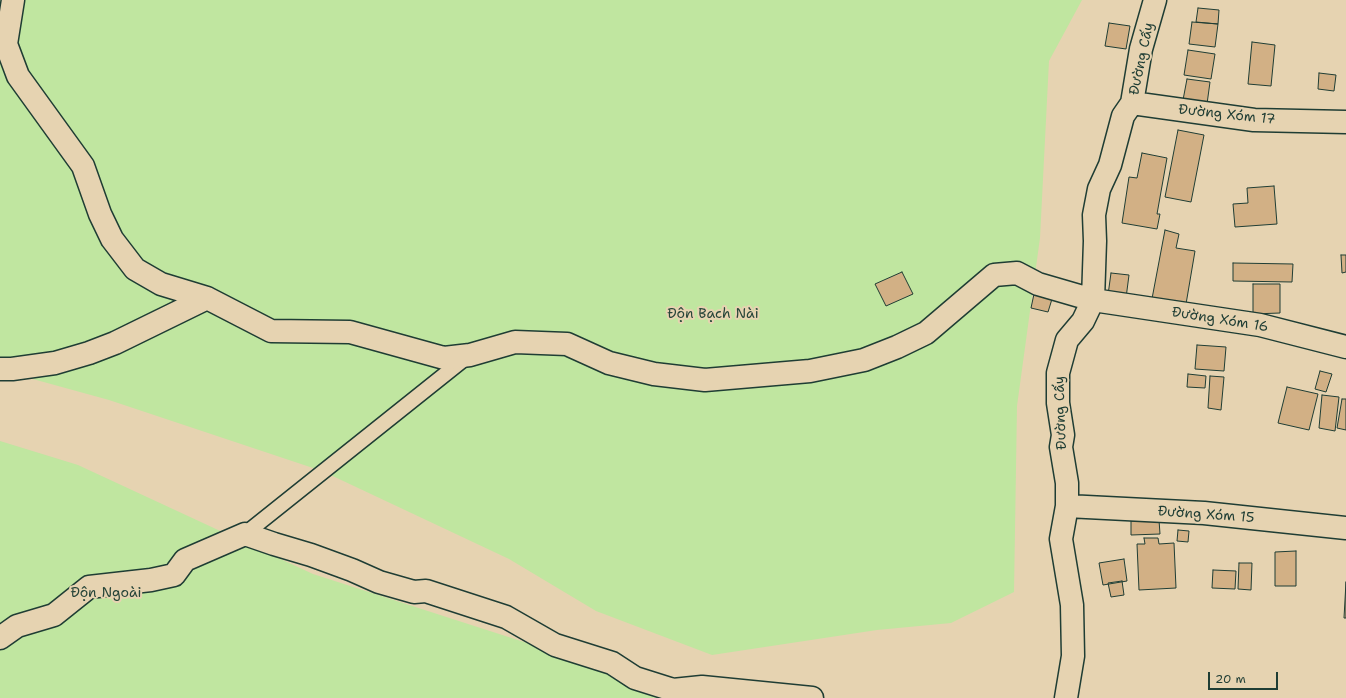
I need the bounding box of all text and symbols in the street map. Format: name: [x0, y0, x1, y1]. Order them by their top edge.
street label: Đường Cấy: [1126, 21, 1158, 97]
street label: Đường Xóm 17: [1178, 102, 1276, 128]
street label: Đường Xóm 16: [1170, 304, 1270, 336]
park label: Độn Bạch Nài: [667, 306, 759, 322]
street label: Đường Cấy: [1051, 376, 1071, 450]
street label: Đường Xóm 15: [1157, 503, 1255, 527]
park label: Độn Ngoài: [70, 585, 142, 601]
scale bar: [1210, 664, 1280, 690]
text: 20 m: [1215, 671, 1246, 687]

